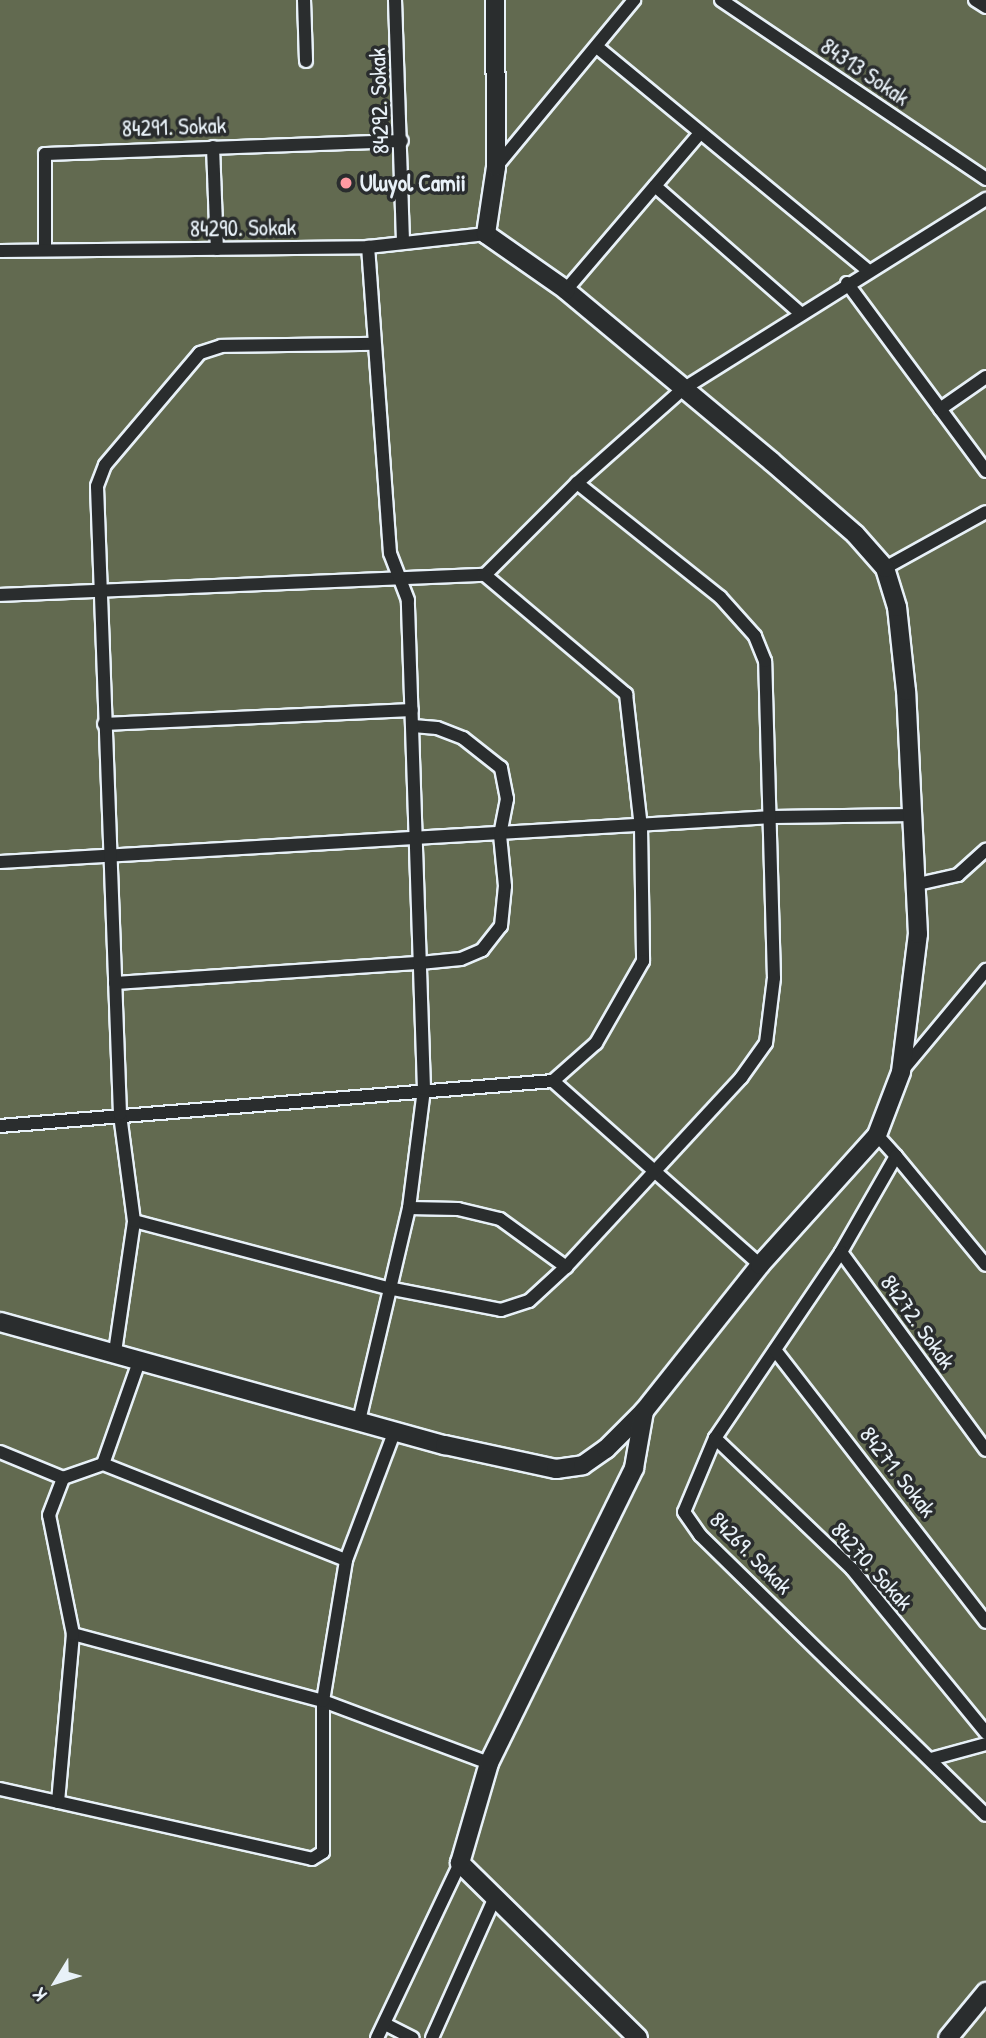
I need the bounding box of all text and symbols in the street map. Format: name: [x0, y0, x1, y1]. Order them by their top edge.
street label: 84313 Sokak: [816, 32, 914, 112]
street label: 84292. Sokak: [363, 47, 395, 155]
street label: 84291. Sokak: [121, 111, 227, 143]
place label: Uluyol Camii: [360, 169, 466, 197]
marker: Uluyol Camii: [338, 175, 354, 191]
street label: 84290. Sokak: [190, 213, 296, 243]
street label: 84272. Sokak: [875, 1270, 961, 1374]
street label: 84271. Sokak: [854, 1421, 942, 1523]
street label: 84269. Sokak: [704, 1506, 798, 1600]
street label: 84270. Sokak: [825, 1516, 919, 1616]
north arrow: [21, 1947, 91, 2017]
text: K: [26, 1983, 53, 2007]

